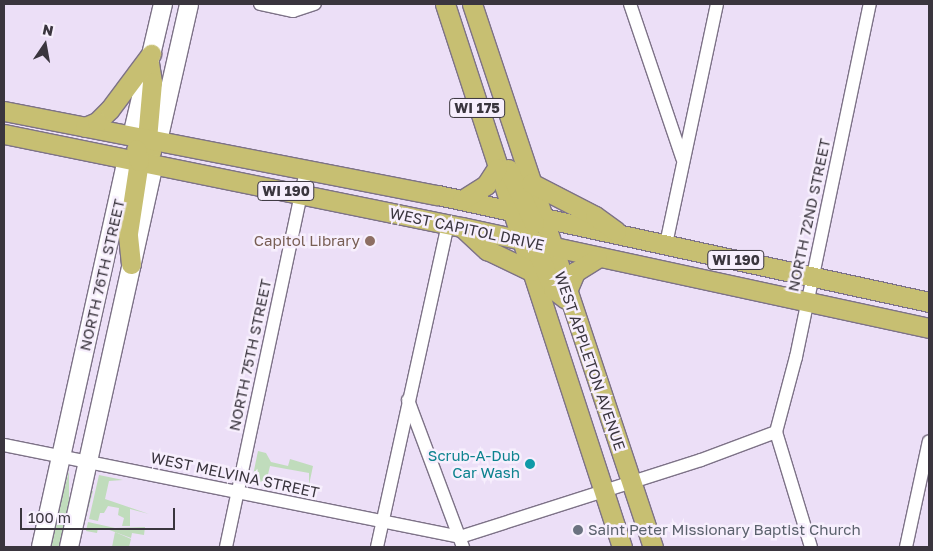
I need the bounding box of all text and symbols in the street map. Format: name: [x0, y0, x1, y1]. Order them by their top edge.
north arrow: [20, 20, 70, 70]
text: N: [41, 20, 55, 39]
road number: WI 175: [448, 96, 506, 120]
street label: NORTH 72ND STREET: [784, 137, 834, 293]
road number: WI 190: [257, 180, 315, 202]
street label: NORTH 76TH STREET: [76, 197, 128, 353]
street label: WEST CAPITOL DRIVE: [388, 204, 546, 254]
place label: Capitol Library: [254, 232, 360, 250]
marker: Capitol Library: [364, 235, 376, 247]
road number: WI 190: [707, 248, 765, 272]
street label: WEST APPLETON AVENUE: [551, 269, 629, 453]
street label: NORTH 75TH STREET: [225, 277, 275, 433]
place label: Scrub-A-Dub Car Wash: [428, 446, 520, 481]
street label: WEST MELVINA STREET: [149, 448, 321, 502]
marker: Scrub-A-Dub Car Wash: [524, 458, 536, 470]
scale bar: [22, 498, 178, 530]
text: 100 m: [28, 508, 71, 526]
place label: Saint Peter Missionary Baptist Church: [588, 521, 861, 539]
marker: Saint Peter Missionary Baptist Church: [572, 524, 584, 536]

